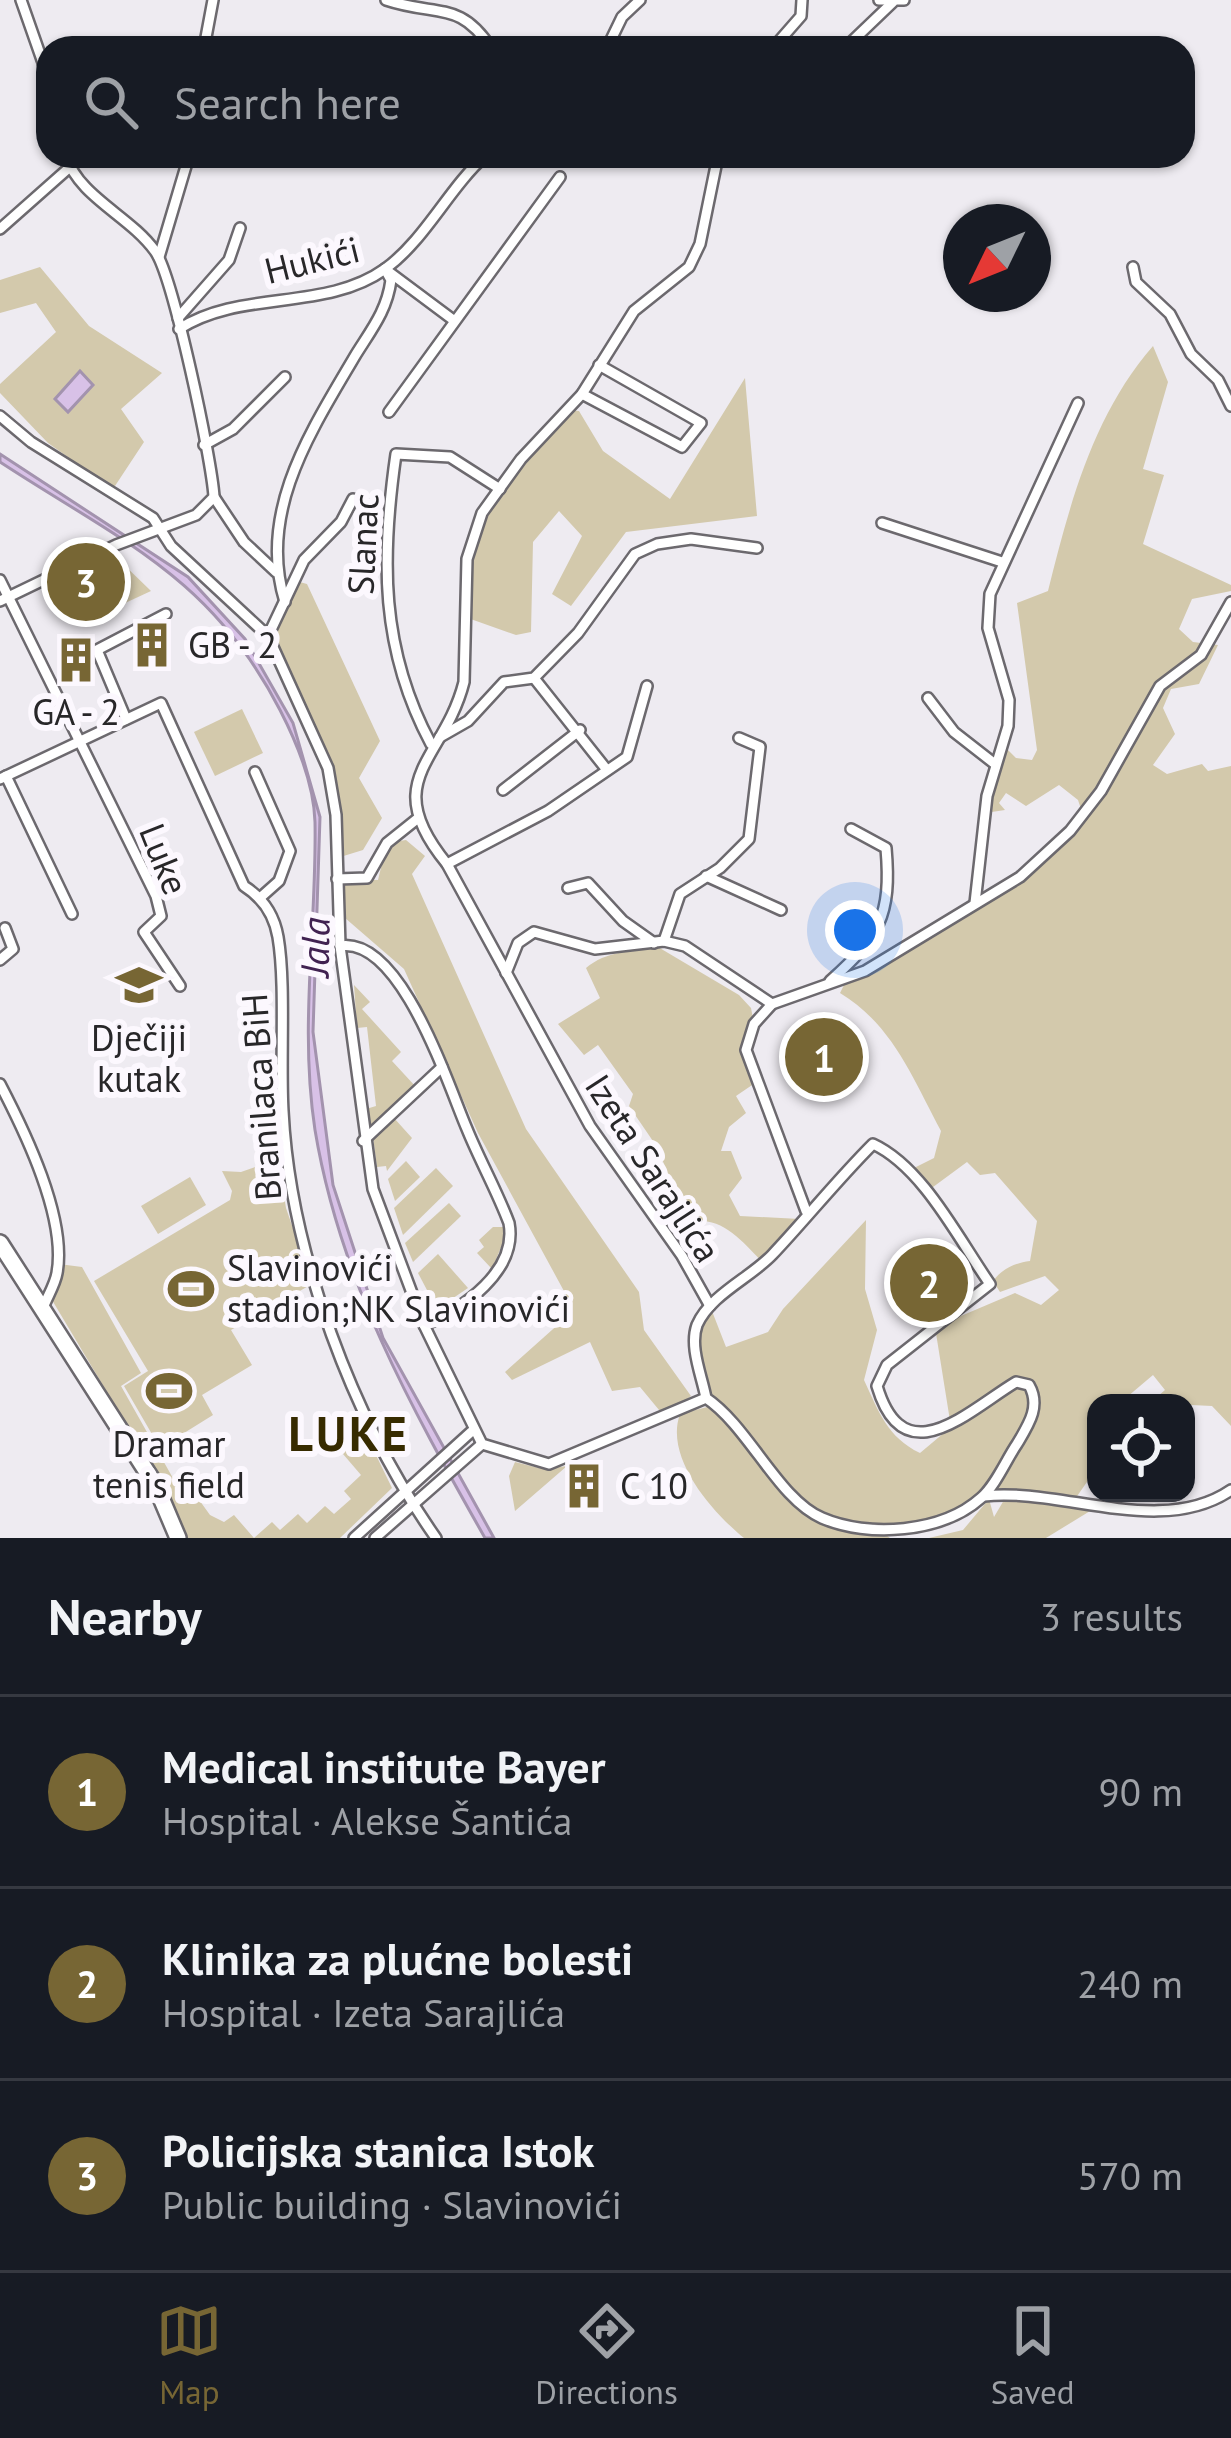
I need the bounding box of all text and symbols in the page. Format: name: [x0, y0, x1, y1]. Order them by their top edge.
search box: [36, 36, 1195, 168]
icon: search: [78, 69, 144, 135]
text: Search here: [174, 73, 401, 131]
north arrow: [943, 204, 1051, 312]
street label: Hukići: [259, 225, 364, 294]
street label: Slanac: [336, 492, 389, 596]
pin: 3: [47, 537, 125, 627]
building icon: GB - 2: [127, 620, 177, 670]
place label: GB - 2: [188, 621, 277, 668]
building icon: GA - 2: [51, 635, 101, 685]
place label: GA - 2: [32, 688, 120, 735]
street label: Luke: [129, 816, 200, 901]
your location: [825, 900, 885, 960]
water label: Jala: [288, 917, 341, 980]
school or university icon: Dječiji kutak: [114, 960, 164, 1010]
street label: Branilaca BiH: [230, 992, 291, 1202]
pin: 1: [785, 1012, 863, 1102]
place label: Dječiji kutak: [91, 1014, 187, 1102]
street label: Izeta Sarajlića: [575, 1065, 732, 1271]
pin: 2: [890, 1238, 968, 1328]
place label: Slavinovići stadion;NK Slavinovići: [227, 1244, 570, 1332]
sports icon: Slavinovići stadion;NK Slavinovići: [166, 1264, 216, 1314]
sports icon: Dramar tenis field: [144, 1366, 194, 1416]
map controls: [1087, 1394, 1195, 1502]
button: locate: [1087, 1394, 1195, 1502]
district label: LUKE: [288, 1402, 410, 1464]
place label: Dramar tenis field: [93, 1420, 245, 1508]
building icon: C 10: [559, 1461, 609, 1511]
place label: C 10: [620, 1462, 688, 1509]
text: Nearby: [48, 1583, 202, 1649]
text: 3 results: [1040, 1591, 1183, 1642]
text: Medical institute Bayer: [162, 1737, 605, 1795]
text: 1: [76, 1766, 98, 1817]
text: 90 m: [1098, 1766, 1183, 1817]
text: Hospital · Alekse Šantića: [162, 1795, 572, 1846]
text: Klinika za plućne bolesti: [162, 1929, 633, 1987]
text: 2: [76, 1958, 98, 2009]
text: 240 m: [1077, 1958, 1183, 2009]
text: Hospital · Izeta Sarajlića: [162, 1987, 565, 2038]
text: Policijska stanica Istok: [162, 2121, 594, 2179]
text: 3: [76, 2150, 98, 2201]
text: 570 m: [1077, 2150, 1183, 2201]
text: Public building · Slavinovići: [162, 2179, 622, 2230]
tab: Map: [156, 2298, 222, 2413]
tab: Directions: [535, 2298, 678, 2413]
tab: Saved: [991, 2298, 1075, 2413]

